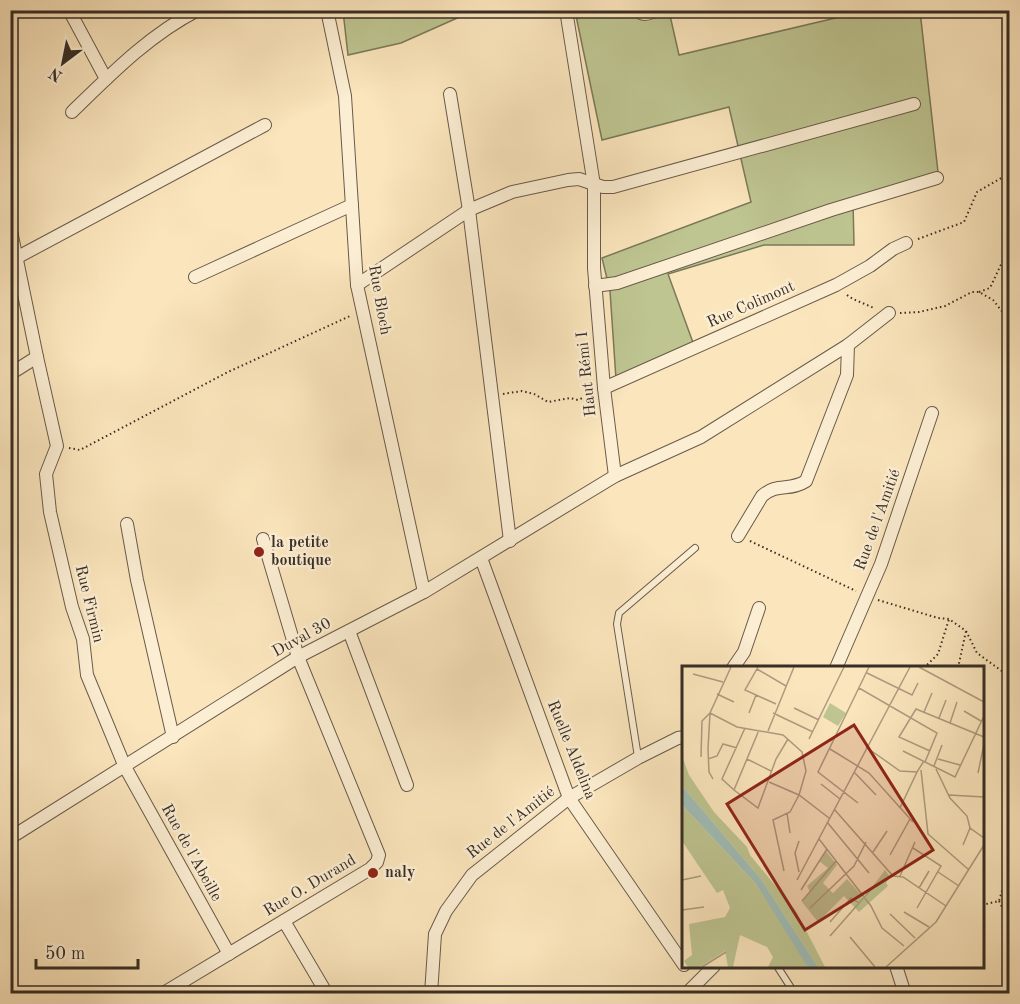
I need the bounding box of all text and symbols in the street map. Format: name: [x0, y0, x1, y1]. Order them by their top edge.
north arrow: [33, 33, 93, 93]
text: N: [46, 64, 66, 84]
street label: Rue Bloch: [365, 264, 393, 337]
street label: Rue Colimont: [705, 278, 798, 331]
street label: Haut Rémi I: [575, 331, 599, 417]
street label: Rue de l'Amitié: [852, 467, 904, 573]
place label: la petite boutique: [271, 535, 332, 569]
marker: la petite boutique: [252, 545, 266, 559]
street label: Rue Firmin: [72, 564, 106, 645]
street label: Duval 30: [270, 615, 334, 661]
inset map: [682, 666, 984, 968]
street label: Ruelle Aldelina: [544, 698, 598, 802]
street label: Rue de l'Amitié: [464, 784, 558, 862]
street label: Rue de l'Abeille: [158, 802, 224, 904]
street label: Rue O. Durand: [261, 852, 359, 920]
place label: naly: [385, 865, 415, 881]
marker: naly: [366, 866, 380, 880]
scale bar: [36, 932, 138, 970]
text: 50 m: [45, 945, 85, 963]

